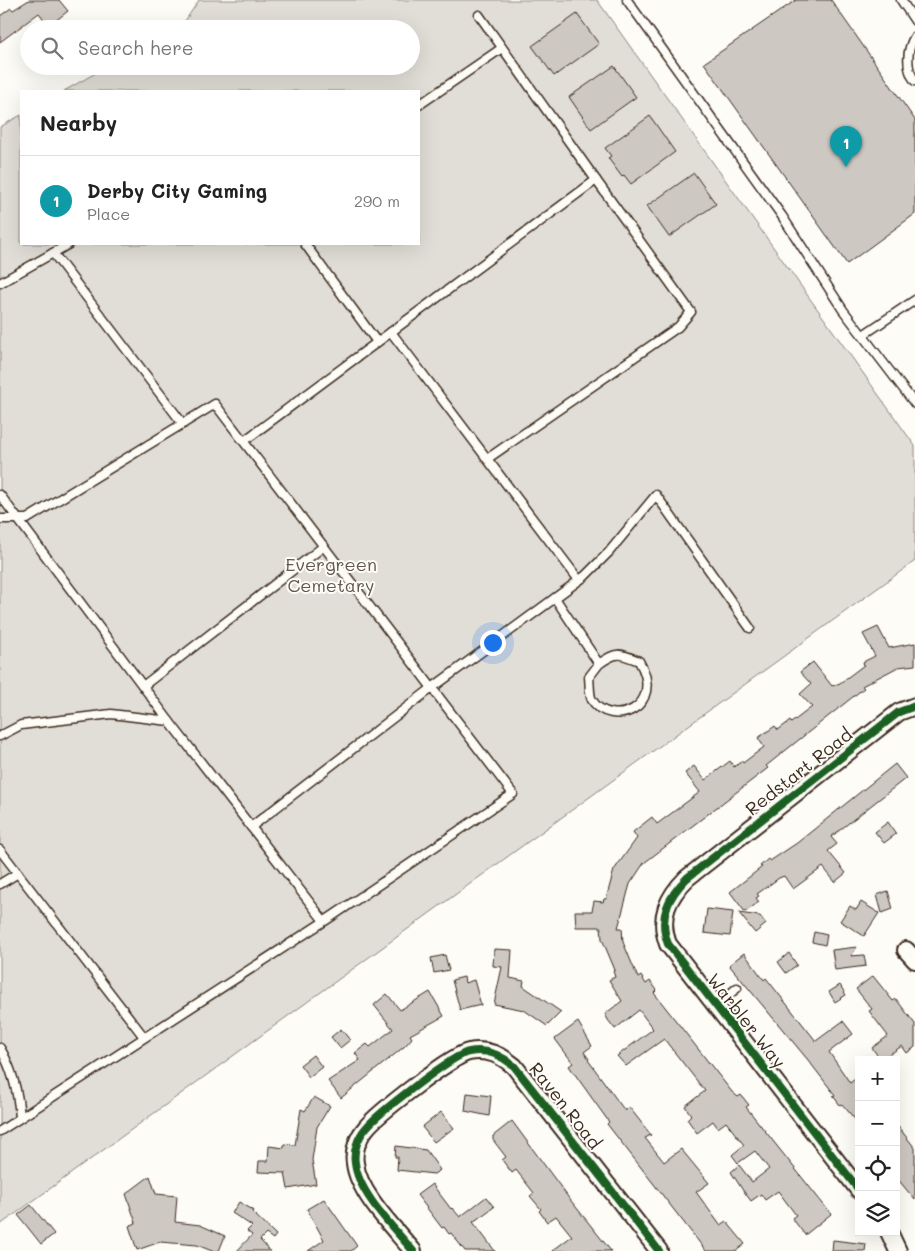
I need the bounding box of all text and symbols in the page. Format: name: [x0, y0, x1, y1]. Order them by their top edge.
search box: [20, 20, 420, 75]
icon: search: [38, 34, 66, 62]
text: Search here: [78, 35, 194, 60]
text: Nearby: [40, 109, 117, 136]
pin: 1: [830, 126, 862, 167]
text: Derby City Gaming: [87, 178, 267, 203]
text: 1: [52, 190, 60, 211]
text: 290 m: [354, 190, 400, 211]
text: Place: [87, 203, 130, 224]
park label: Evergreen Cemetary: [285, 552, 377, 597]
your location: [480, 630, 506, 656]
street label: Redstart Road: [740, 722, 857, 821]
street label: Warbler Way: [702, 968, 791, 1073]
map controls: [855, 1056, 900, 1236]
button: +: [855, 1056, 900, 1101]
street label: Raven Road: [524, 1057, 607, 1154]
button: −: [855, 1101, 900, 1146]
button: locate: [855, 1146, 900, 1191]
button: layers: [855, 1191, 900, 1236]

